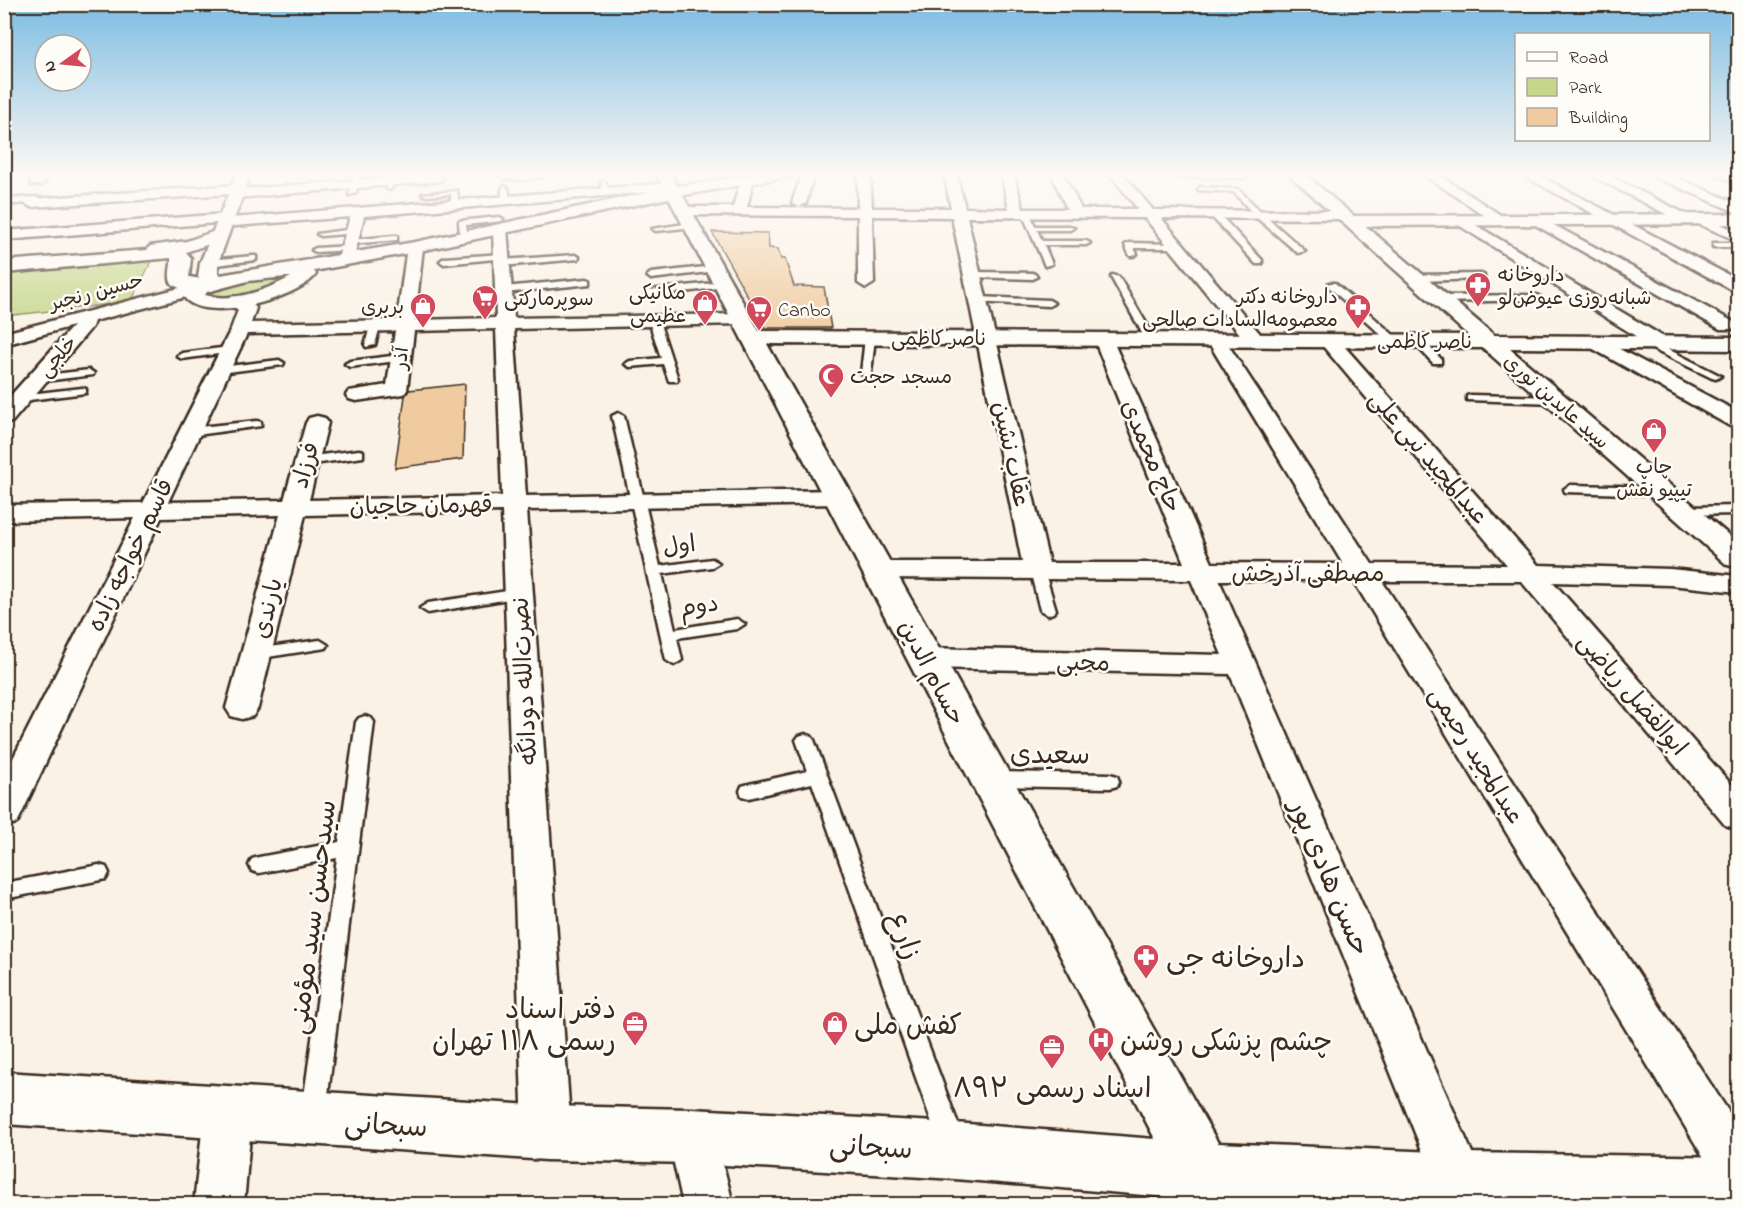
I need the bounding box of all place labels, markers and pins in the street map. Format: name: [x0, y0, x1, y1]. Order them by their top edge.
place label: داروخانه شبانه‌روزی عیوض‌لو: [1497, 262, 1652, 314]
pharmacy icon: داروخانه شبانه‌روزی عیوض‌لو: [1463, 270, 1493, 308]
place label: مکانیکی عظیمی: [629, 280, 686, 332]
supermarket icon: سوپرمارکتی: [470, 283, 500, 321]
place label: داروخانه دکتر معصومه‌السادات صالحی: [1142, 284, 1338, 336]
place label: سوپرمارکتی: [504, 286, 594, 315]
shop icon: مکانیکی عظیمی: [690, 288, 720, 326]
shop icon: بربری: [408, 291, 438, 329]
pharmacy icon: داروخانه دکتر معصومه‌السادات صالحی: [1343, 292, 1373, 330]
place label: بربری: [361, 294, 404, 323]
supermarket icon: Canbo: [744, 294, 774, 332]
place label: Canbo: [778, 297, 831, 326]
mosque icon: مسجد حجت: [816, 361, 846, 399]
place label: مسجد حجت: [850, 364, 952, 393]
shop icon: چاپ تیپیو نقش: [1639, 416, 1669, 454]
place label: چاپ تیپیو نقش: [1616, 454, 1692, 506]
place label: داروخانه جی: [1166, 940, 1305, 981]
pharmacy icon: داروخانه جی: [1131, 942, 1161, 980]
place label: دفتر اسناد رسمی ۱۱۸ تهران: [432, 991, 616, 1064]
place label: کفش ملی: [854, 1007, 962, 1048]
office icon: دفتر اسناد رسمی ۱۱۸ تهران: [620, 1009, 650, 1047]
shop icon: کفش ملی: [820, 1009, 850, 1047]
place label: چشم پزشکی روشن: [1120, 1023, 1333, 1064]
hospital icon: چشم پزشکی روشن: [1086, 1025, 1116, 1063]
office icon: اسناد رسمی ۸۹۲: [1037, 1032, 1067, 1070]
place label: اسناد رسمی ۸۹۲: [953, 1070, 1151, 1111]

